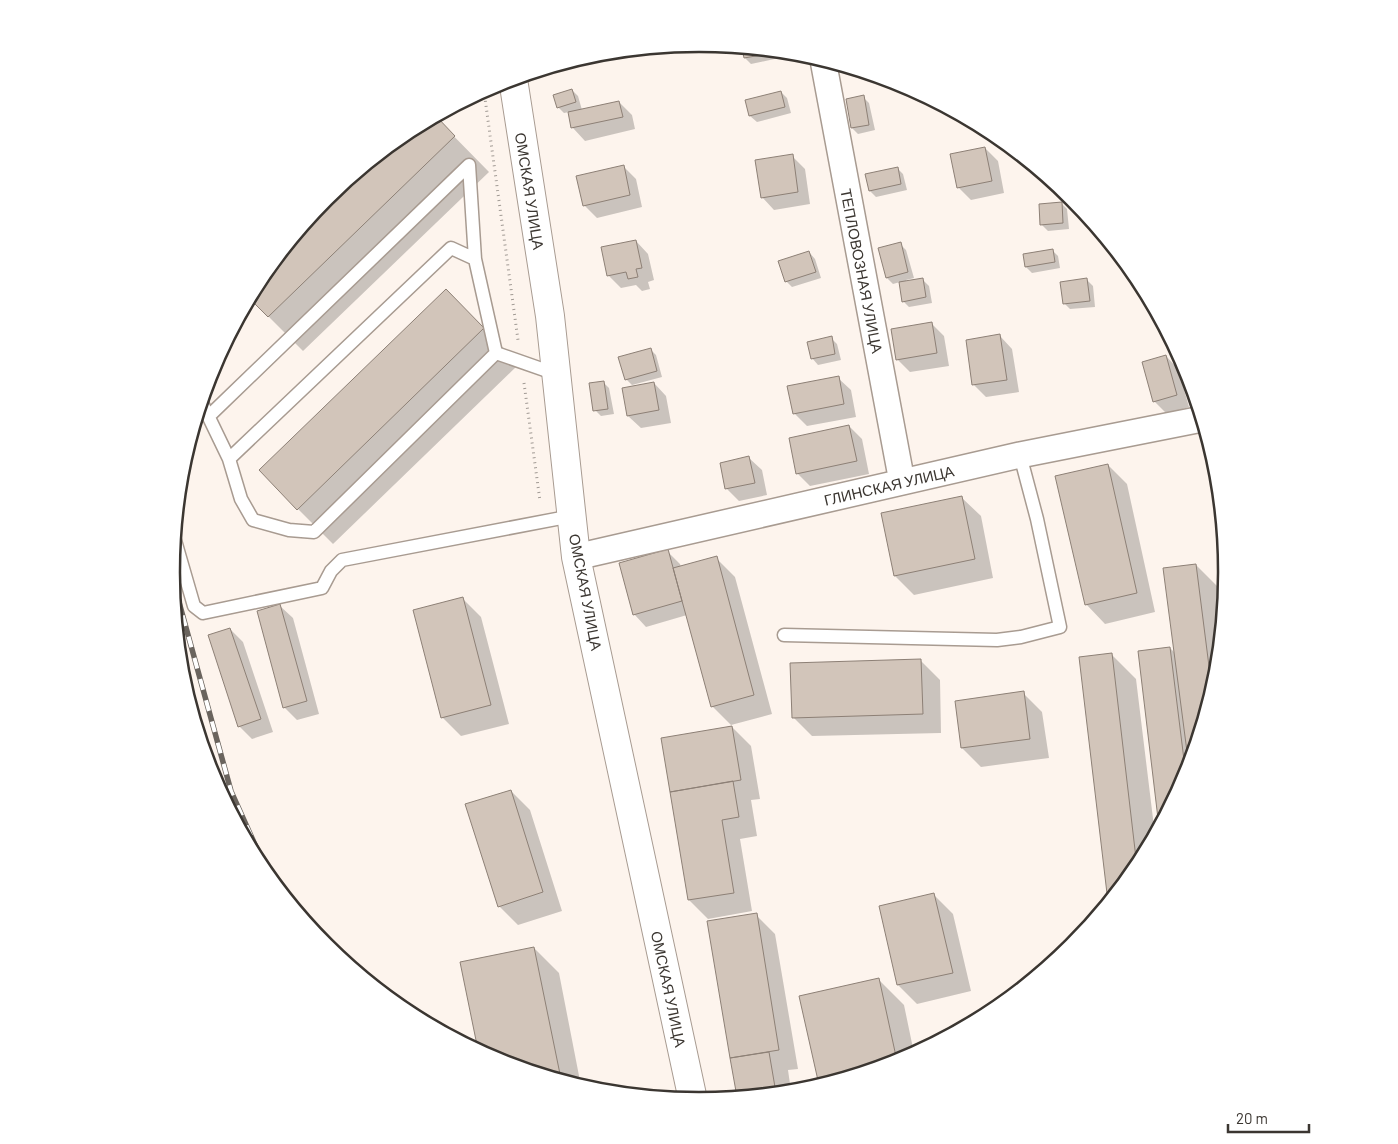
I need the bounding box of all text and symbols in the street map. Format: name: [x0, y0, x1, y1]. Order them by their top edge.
street label: ОМСКАЯ УЛИЦА: [512, 131, 548, 251]
street label: ТЕПЛОВОЗНАЯ УЛИЦА: [837, 187, 887, 355]
street label: ГЛИНСКАЯ УЛИЦА: [822, 461, 956, 509]
street label: ОМСКАЯ УЛИЦА: [566, 532, 606, 652]
street label: ОМСКАЯ УЛИЦА: [648, 929, 690, 1049]
scale bar: [1228, 1102, 1309, 1134]
text: 20 m: [1236, 1109, 1268, 1127]

